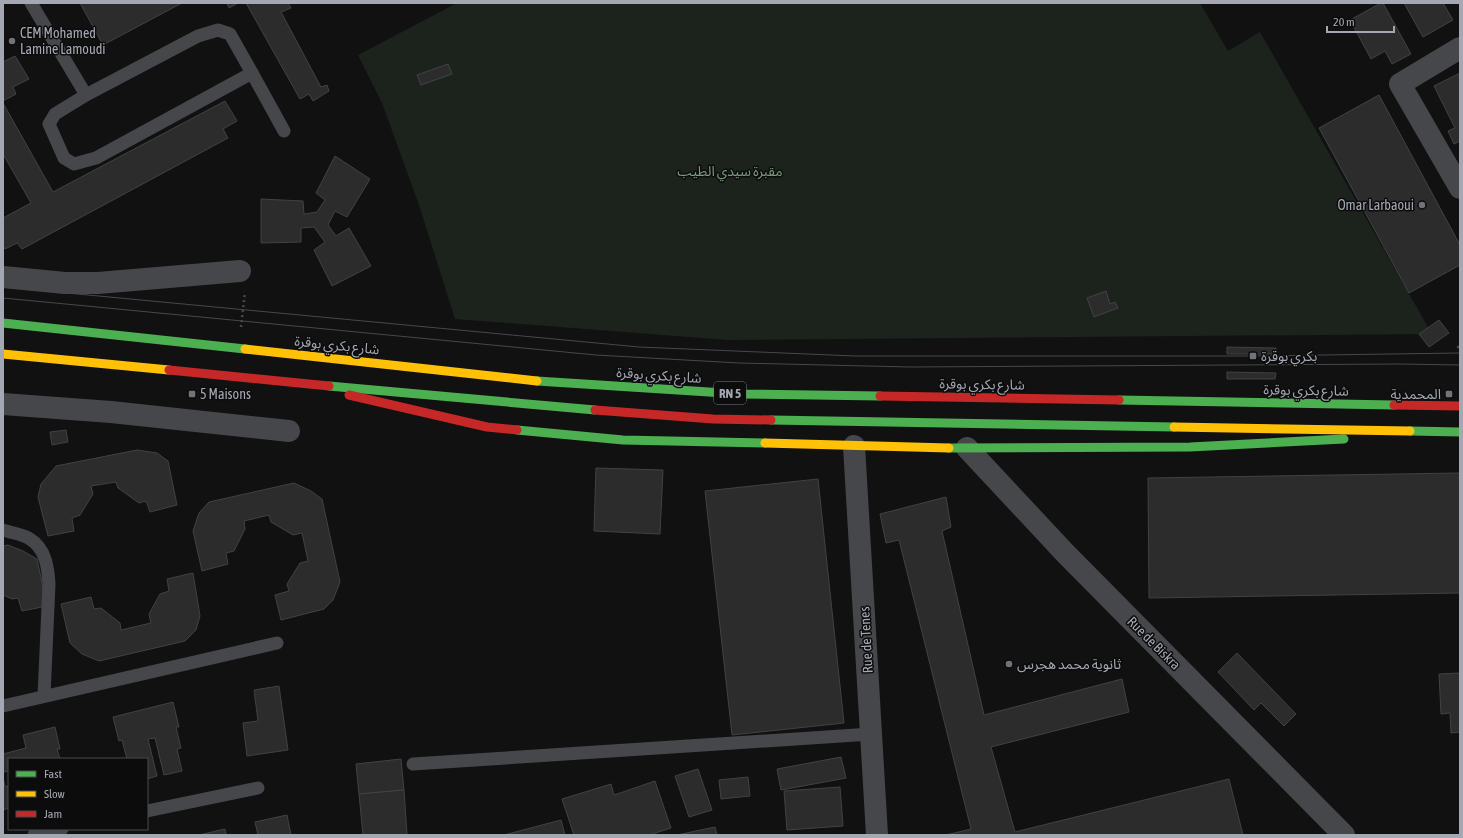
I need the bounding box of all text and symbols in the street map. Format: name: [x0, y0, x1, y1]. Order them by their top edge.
scale bar: [1327, 8, 1394, 34]
text: 20 m: [1333, 15, 1355, 29]
place label: CEM Mohamed Lamine Lamoudi: [20, 25, 106, 57]
marker: CEM Mohamed Lamine Lamoudi: [7, 36, 17, 46]
park label: مقبرة سيدي الطيب: [677, 163, 783, 182]
place label: Omar Larbaoui: [1337, 197, 1414, 213]
marker: Omar Larbaoui: [1417, 200, 1427, 210]
street label: شارع بكري بوقرة: [293, 333, 380, 361]
place label: بكري بوقرة: [1261, 348, 1317, 367]
marker: بكري بوقرة: [1248, 351, 1258, 361]
street label: شارع بكري بوقرة: [616, 364, 702, 389]
street label: شارع بكري بوقرة: [939, 375, 1025, 396]
street label: شارع بكري بوقرة: [1263, 381, 1349, 402]
road number: RN 5: [714, 382, 746, 404]
place label: 5 Maisons: [200, 386, 251, 402]
place label: المحمدية: [1390, 386, 1441, 402]
marker: 5 Maisons: [187, 389, 197, 399]
marker: المحمدية: [1444, 389, 1454, 399]
street label: Rue de Tenes: [856, 606, 876, 674]
street label: Rue de Biskra: [1124, 613, 1184, 673]
place label: ثانوية محمد هجرس: [1017, 656, 1121, 673]
marker: ثانوية محمد هجرس: [1004, 659, 1014, 669]
legend: [8, 758, 148, 830]
text: Fast: [44, 767, 62, 781]
text: Slow: [44, 787, 65, 801]
text: Jam: [44, 807, 62, 821]

